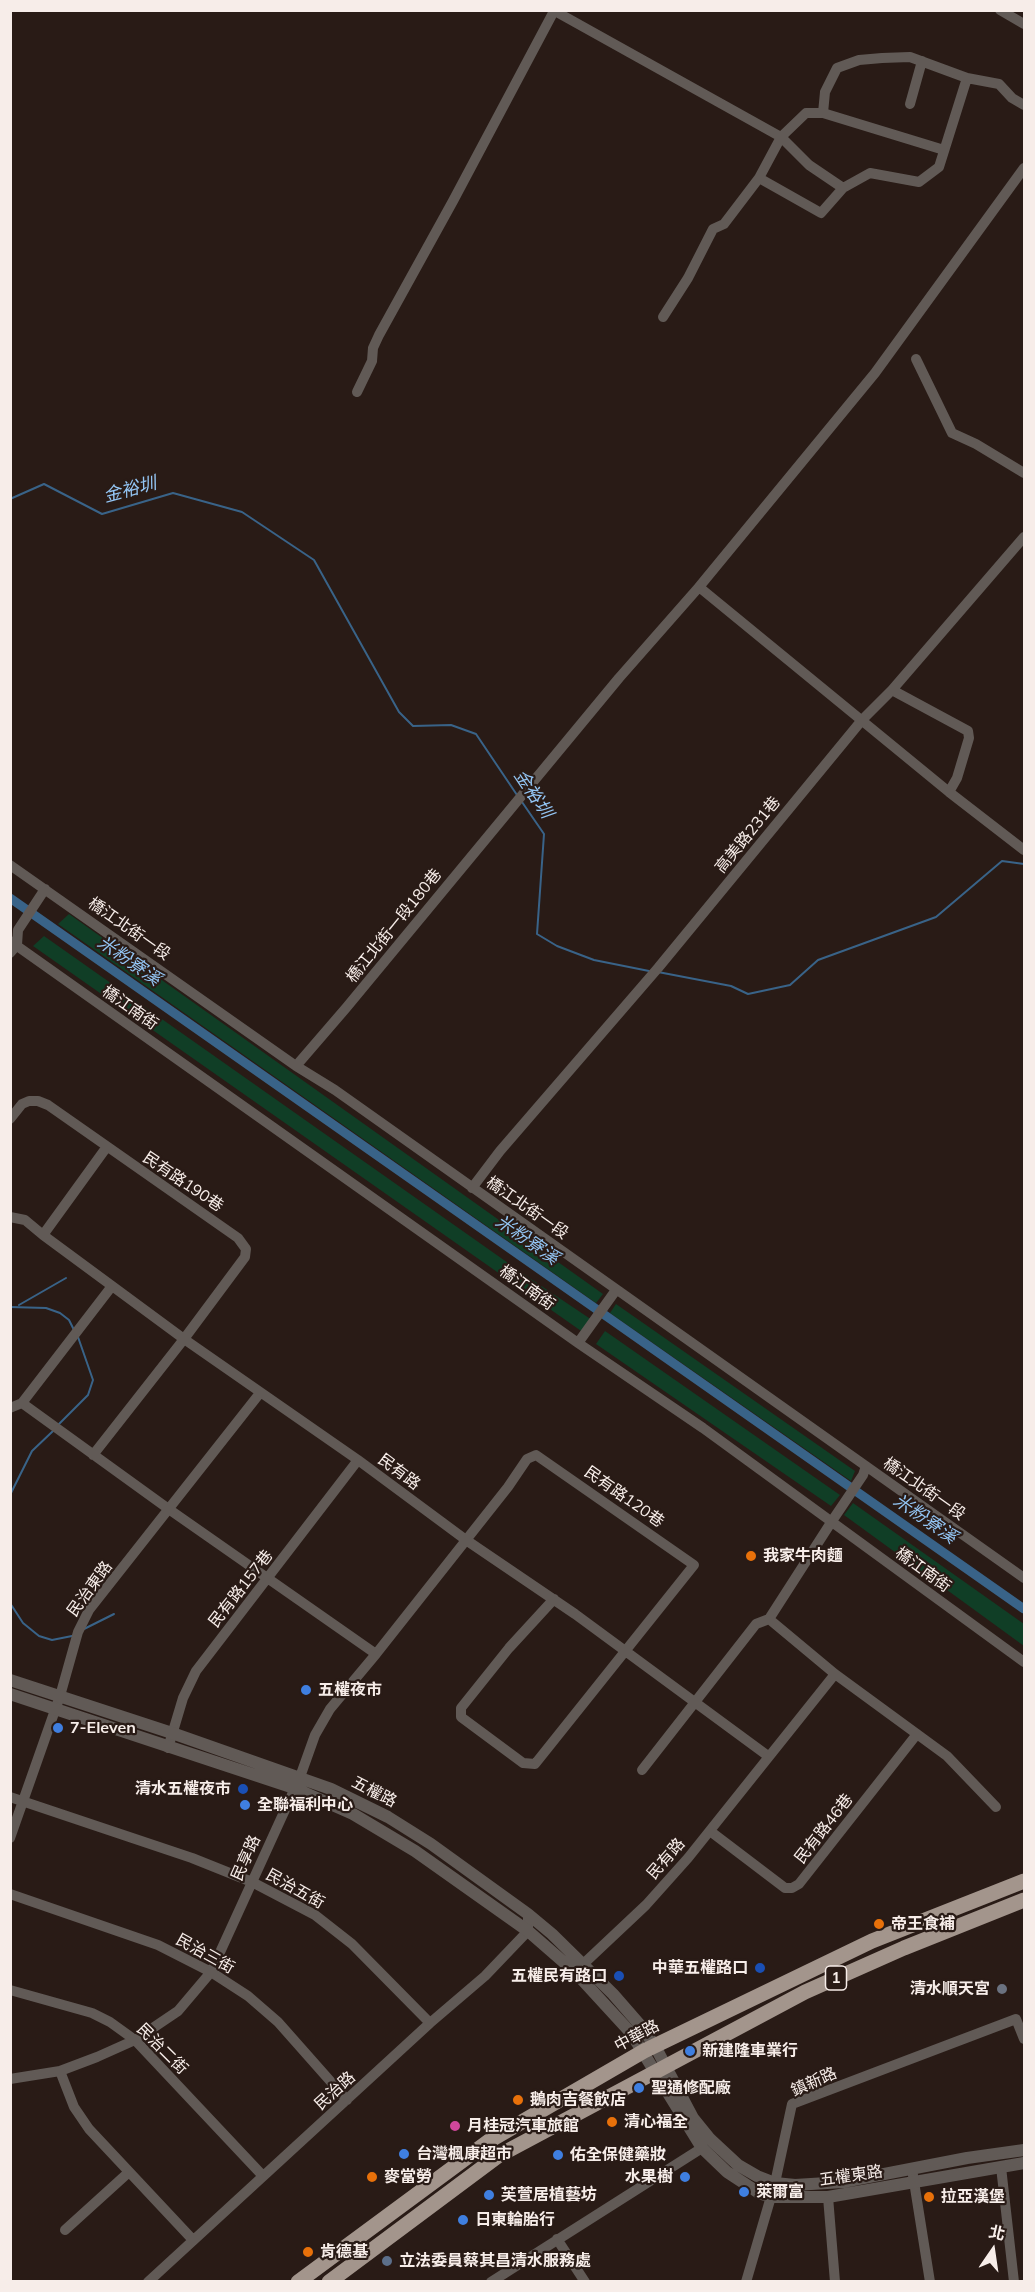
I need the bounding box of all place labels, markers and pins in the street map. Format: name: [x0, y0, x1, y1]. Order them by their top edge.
place label: 我家牛肉麵: [763, 1546, 843, 1566]
marker: 我家牛肉麵: [744, 1549, 758, 1563]
place label: 五權夜市: [318, 1680, 382, 1700]
marker: 五權夜市: [299, 1683, 313, 1697]
place label: 7-Eleven: [70, 1718, 136, 1738]
marker: 7-Eleven: [51, 1721, 65, 1735]
place label: 清水五權夜市: [135, 1779, 231, 1799]
marker: 清水五權夜市: [236, 1782, 250, 1796]
place label: 全聯福利中心: [257, 1795, 353, 1815]
marker: 全聯福利中心: [238, 1798, 252, 1812]
place label: 帝王食補: [891, 1914, 955, 1934]
marker: 帝王食補: [872, 1917, 886, 1931]
place label: 中華五權路口: [652, 1958, 748, 1978]
marker: 中華五權路口: [753, 1961, 767, 1975]
place label: 五權民有路口: [511, 1966, 607, 1986]
marker: 五權民有路口: [612, 1969, 626, 1983]
place label: 清水順天宮: [910, 1979, 990, 1999]
marker: 清水順天宮: [995, 1982, 1009, 1996]
place label: 新建隆車業行: [702, 2041, 798, 2061]
marker: 新建隆車業行: [683, 2044, 697, 2058]
place label: 聖通修配廠: [651, 2078, 731, 2098]
marker: 聖通修配廠: [632, 2081, 646, 2095]
place label: 鵝肉吉餐飲店: [530, 2090, 626, 2110]
marker: 鵝肉吉餐飲店: [511, 2093, 525, 2107]
place label: 清心福全: [624, 2112, 688, 2132]
marker: 清心福全: [605, 2115, 619, 2129]
place label: 月桂冠汽車旅館: [467, 2116, 579, 2136]
marker: 月桂冠汽車旅館: [448, 2119, 462, 2133]
place label: 台灣楓康超市: [416, 2144, 512, 2164]
place label: 佑全保健藥妝: [570, 2145, 666, 2165]
marker: 台灣楓康超市: [397, 2147, 411, 2161]
marker: 佑全保健藥妝: [551, 2148, 565, 2162]
place label: 麥當勞: [384, 2167, 432, 2187]
place label: 水果樹: [625, 2167, 673, 2187]
marker: 麥當勞: [365, 2170, 379, 2184]
marker: 水果樹: [678, 2170, 692, 2184]
place label: 萊爾富: [756, 2182, 804, 2202]
place label: 芙萱居植藝坊: [501, 2185, 597, 2205]
marker: 萊爾富: [737, 2185, 751, 2199]
place label: 拉亞漢堡: [941, 2187, 1005, 2207]
marker: 芙萱居植藝坊: [482, 2188, 496, 2202]
marker: 拉亞漢堡: [922, 2190, 936, 2204]
place label: 日東輪胎行: [475, 2210, 555, 2230]
marker: 日東輪胎行: [456, 2213, 470, 2227]
place label: 肯德基: [320, 2242, 368, 2262]
marker: 肯德基: [301, 2245, 315, 2259]
place label: 立法委員蔡其昌清水服務處: [399, 2251, 591, 2271]
marker: 立法委員蔡其昌清水服務處: [380, 2254, 394, 2268]

